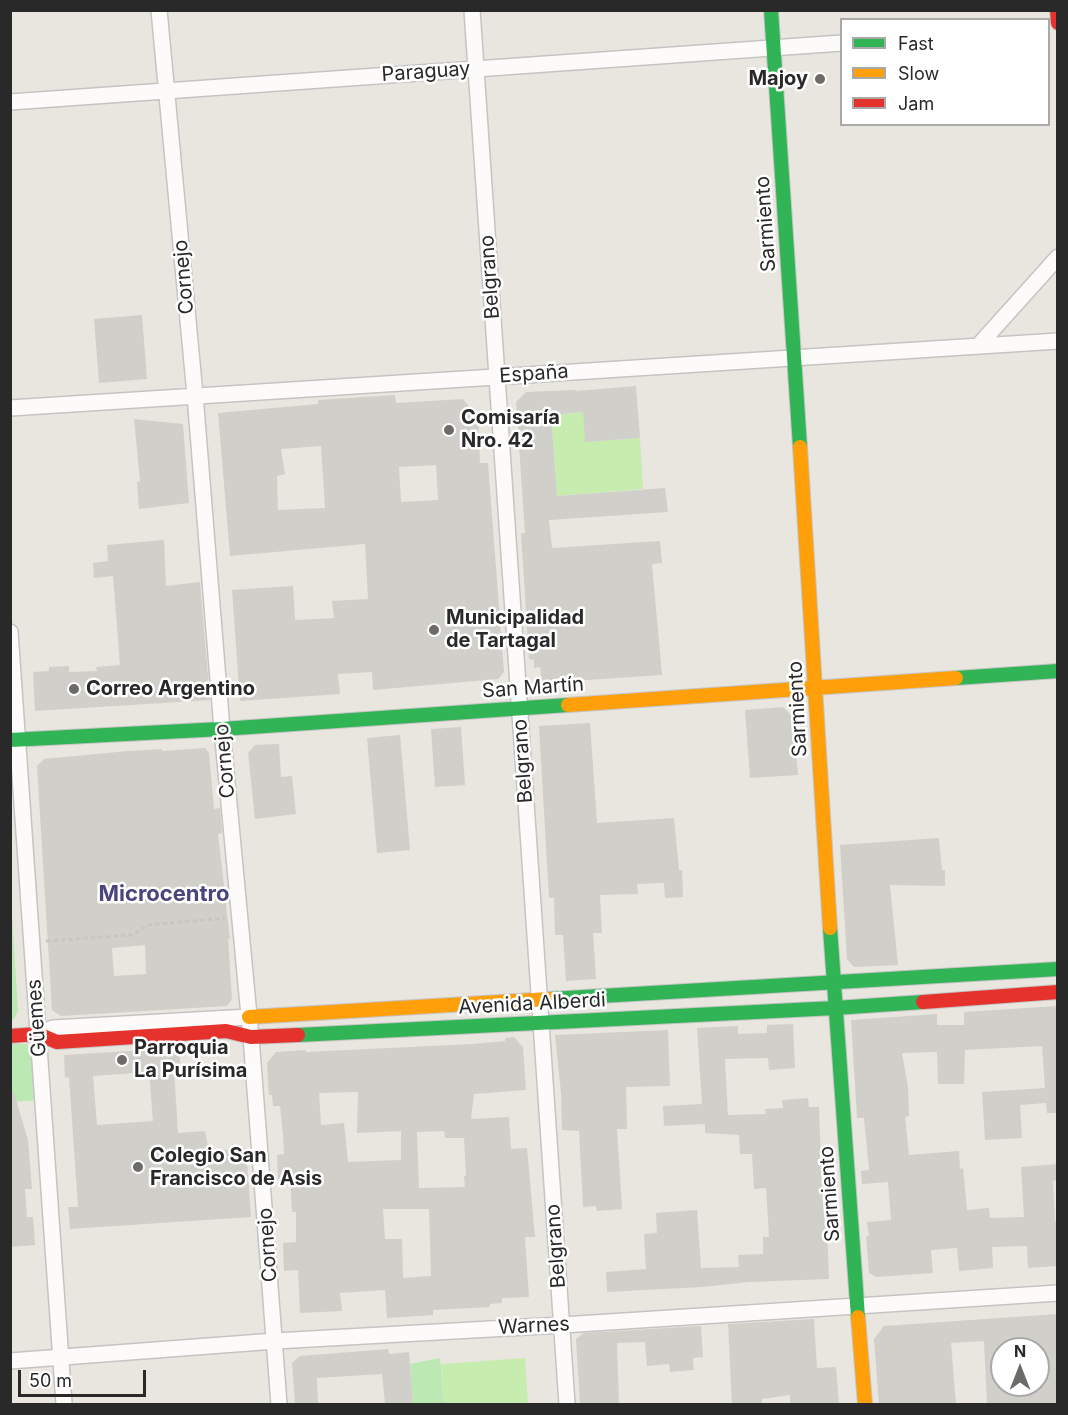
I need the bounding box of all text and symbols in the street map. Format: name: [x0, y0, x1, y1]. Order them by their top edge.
legend: [840, 18, 1050, 126]
text: Fast: [898, 33, 934, 54]
street label: Paraguay: [381, 57, 471, 87]
text: Slow: [898, 63, 939, 84]
place label: Majoy: [748, 67, 808, 91]
marker: Majoy: [813, 72, 827, 86]
text: Jam: [898, 93, 934, 114]
street label: Sarmiento: [751, 175, 781, 273]
street label: Belgrano: [475, 234, 505, 320]
street label: Cornejo: [169, 239, 199, 315]
street label: España: [499, 360, 569, 388]
place label: Comisaría Nro. 42: [461, 406, 560, 453]
marker: Comisaría Nro. 42: [442, 423, 456, 437]
place label: Municipalidad de Tartagal: [446, 606, 584, 653]
marker: Municipalidad de Tartagal: [427, 623, 441, 637]
street label: Sarmiento: [784, 660, 812, 758]
street label: San Martín: [481, 672, 585, 704]
place label: Correo Argentino: [86, 677, 255, 701]
marker: Correo Argentino: [67, 682, 81, 696]
street label: Belgrano: [508, 718, 538, 804]
street label: Cornejo: [210, 723, 240, 799]
district label: Microcentro: [98, 881, 230, 907]
street label: Güemes: [22, 978, 52, 1058]
street label: Avenida Alberdi: [458, 988, 606, 1020]
place label: Parroquia La Purísima: [134, 1036, 247, 1083]
marker: Parroquia La Purísima: [115, 1053, 129, 1067]
place label: Colegio San Francisco de Asis: [150, 1144, 322, 1191]
street label: Sarmiento: [815, 1145, 845, 1243]
marker: Colegio San Francisco de Asis: [131, 1160, 145, 1174]
street label: Belgrano: [541, 1203, 571, 1289]
street label: Cornejo: [253, 1207, 283, 1283]
street label: Warnes: [498, 1312, 570, 1340]
north arrow: [990, 1337, 1050, 1397]
text: N: [1014, 1341, 1026, 1361]
scale bar: [21, 1358, 148, 1396]
text: 50 m: [29, 1370, 72, 1391]

